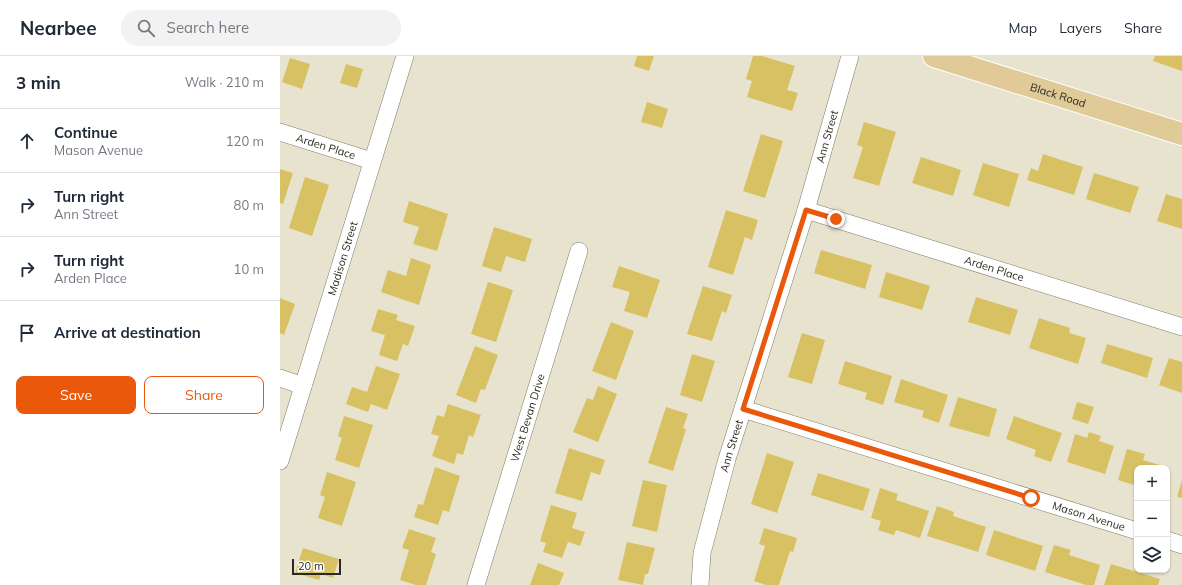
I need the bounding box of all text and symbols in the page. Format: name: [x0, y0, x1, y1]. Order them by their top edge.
search box: [121, 10, 401, 46]
text: Nearbee: [20, 16, 97, 40]
icon: search: [135, 17, 157, 39]
text: Search here: [167, 18, 249, 37]
text: Map: [1008, 19, 1037, 37]
text: Layers: [1059, 19, 1102, 37]
text: Share: [1124, 19, 1162, 37]
text: 3 min: [16, 72, 61, 93]
text: Walk · 210 m: [185, 74, 264, 90]
street label: Black Road: [1028, 80, 1088, 110]
street label: Ann Street: [813, 108, 841, 165]
text: Continue: [54, 123, 117, 142]
icon: ahead: [16, 130, 38, 152]
street label: Arden Place: [294, 130, 357, 162]
text: 120 m: [226, 133, 264, 149]
text: Mason Avenue: [54, 142, 143, 158]
text: Turn right: [54, 187, 124, 206]
icon: right: [16, 194, 38, 216]
text: 80 m: [234, 197, 264, 213]
text: Ann Street: [54, 206, 118, 222]
route end: [827, 210, 845, 228]
street label: Madison Street: [325, 220, 361, 297]
text: Turn right: [54, 251, 124, 270]
street label: Arden Place: [963, 253, 1026, 284]
icon: right: [16, 258, 38, 280]
text: 10 m: [234, 261, 264, 277]
text: Arden Place: [54, 270, 127, 286]
icon: arrive: [16, 322, 38, 344]
text: Arrive at destination: [54, 323, 201, 342]
street label: West Bevan Drive: [507, 372, 548, 464]
button: Save: [16, 376, 136, 414]
button: Share: [144, 376, 264, 414]
street label: Ann Street: [717, 418, 746, 474]
map controls: [1134, 465, 1170, 573]
button: +: [1134, 465, 1170, 501]
route start: [1022, 489, 1040, 507]
street label: Mason Avenue: [1051, 498, 1127, 534]
button: −: [1134, 501, 1170, 537]
button: layers: [1134, 537, 1170, 573]
scale bar: [292, 557, 341, 576]
text: 20 m: [298, 559, 324, 573]

